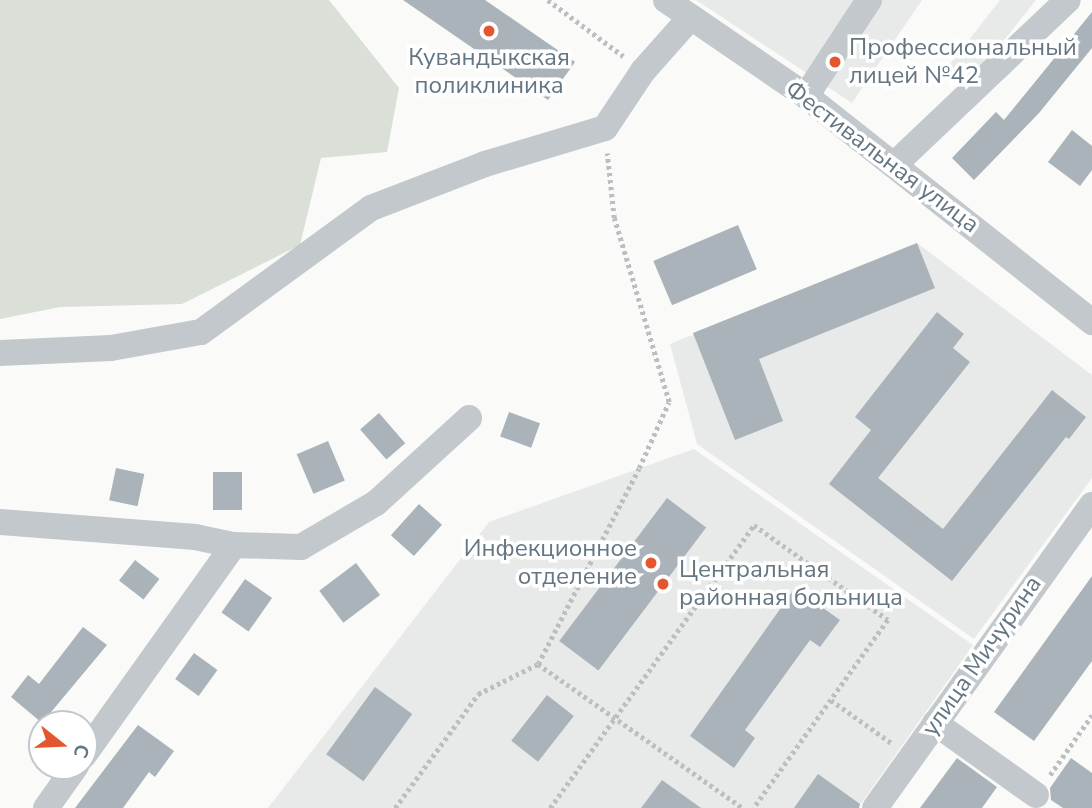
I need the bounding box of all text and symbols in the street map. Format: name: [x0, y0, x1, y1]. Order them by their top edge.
marker: Кувандыкская поликлиника: [479, 21, 499, 41]
place label: Профессиональный лицей №42: [849, 34, 1077, 90]
place label: Кувандыкская поликлиника: [408, 44, 570, 100]
marker: Профессиональный лицей №42: [827, 54, 843, 70]
street label: Фестивальная улица: [779, 75, 985, 239]
place label: Инфекционное отделение: [464, 535, 637, 591]
marker: Инфекционное отделение: [643, 555, 659, 571]
place label: Центральная районная больница: [679, 556, 903, 612]
street label: улица Мичурина: [916, 570, 1048, 742]
marker: Центральная районная больница: [653, 574, 673, 594]
north arrow: [28, 710, 98, 780]
text: С: [67, 741, 95, 761]

